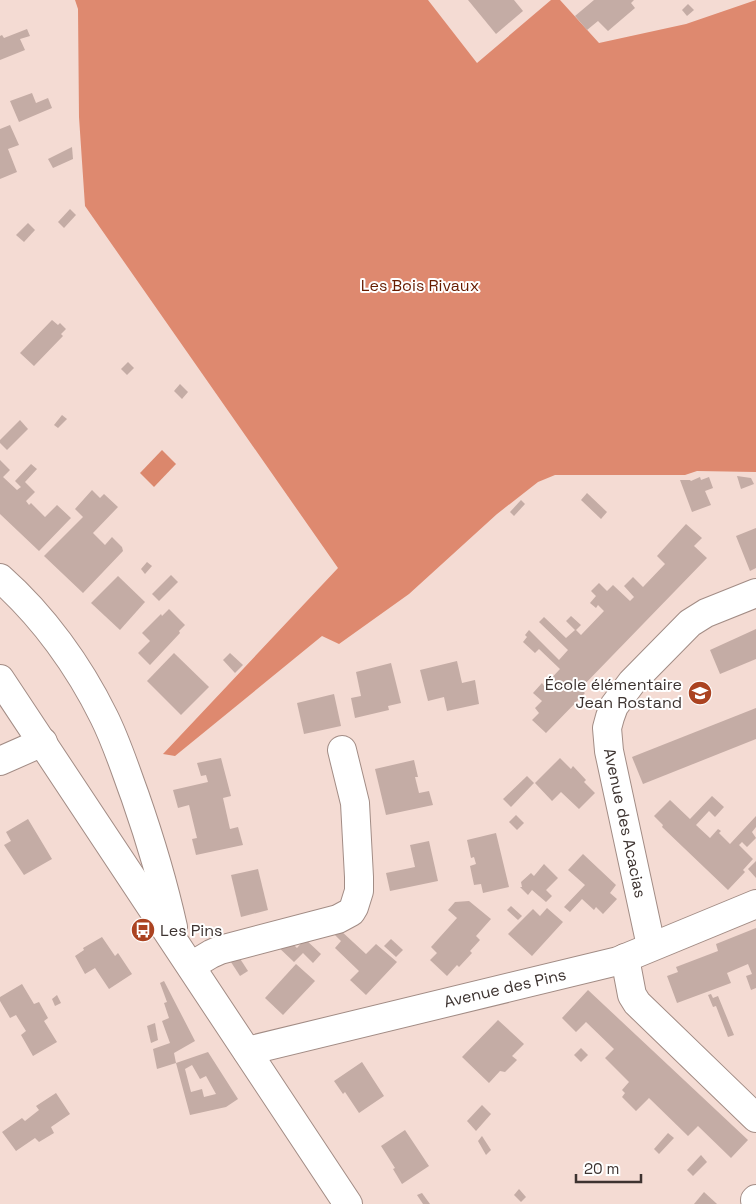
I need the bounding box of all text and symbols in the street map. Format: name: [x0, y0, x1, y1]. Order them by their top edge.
park label: Les Bois Rivaux: [361, 275, 479, 296]
place label: École élémentaire Jean Rostand: [545, 674, 682, 713]
school or university icon: École élémentaire Jean Rostand: [687, 680, 713, 706]
street label: Avenue des Acacias: [599, 746, 651, 900]
bus stop icon: Les Pins: [130, 917, 156, 943]
place label: Les Pins: [160, 920, 222, 941]
street label: Avenue des Pins: [442, 964, 568, 1012]
scale bar: [576, 1152, 641, 1184]
text: 20 m: [584, 1159, 619, 1178]

